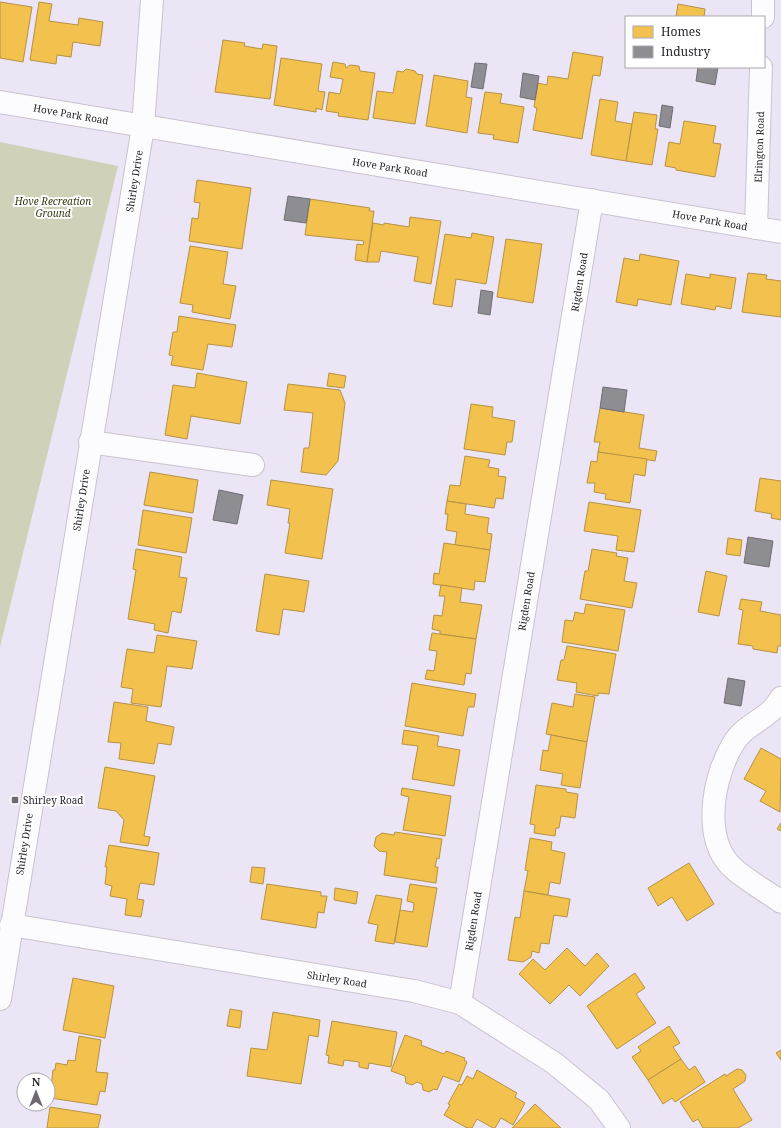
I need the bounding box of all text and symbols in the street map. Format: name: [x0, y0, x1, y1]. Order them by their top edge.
legend: [625, 16, 765, 68]
text: Homes: [661, 23, 701, 40]
text: Industry: [661, 43, 710, 60]
street label: Hove Park Road: [32, 100, 110, 128]
street label: Elrington Road: [751, 111, 767, 183]
street label: Shirley Drive: [122, 149, 146, 213]
street label: Hove Park Road: [351, 154, 429, 180]
park label: Hove Recreation Ground: [14, 194, 91, 220]
street label: Hove Park Road: [671, 206, 749, 234]
street label: Rigden Road: [567, 251, 591, 313]
street label: Shirley Drive: [69, 468, 93, 532]
street label: Rigden Road: [514, 570, 538, 632]
place label: Shirley Road: [23, 793, 84, 807]
marker: Shirley Road: [10, 795, 20, 805]
street label: Shirley Drive: [12, 812, 36, 876]
street label: Rigden Road: [461, 890, 485, 952]
street label: Shirley Road: [306, 967, 368, 991]
north arrow: [16, 1072, 56, 1112]
text: N: [32, 1074, 41, 1089]

